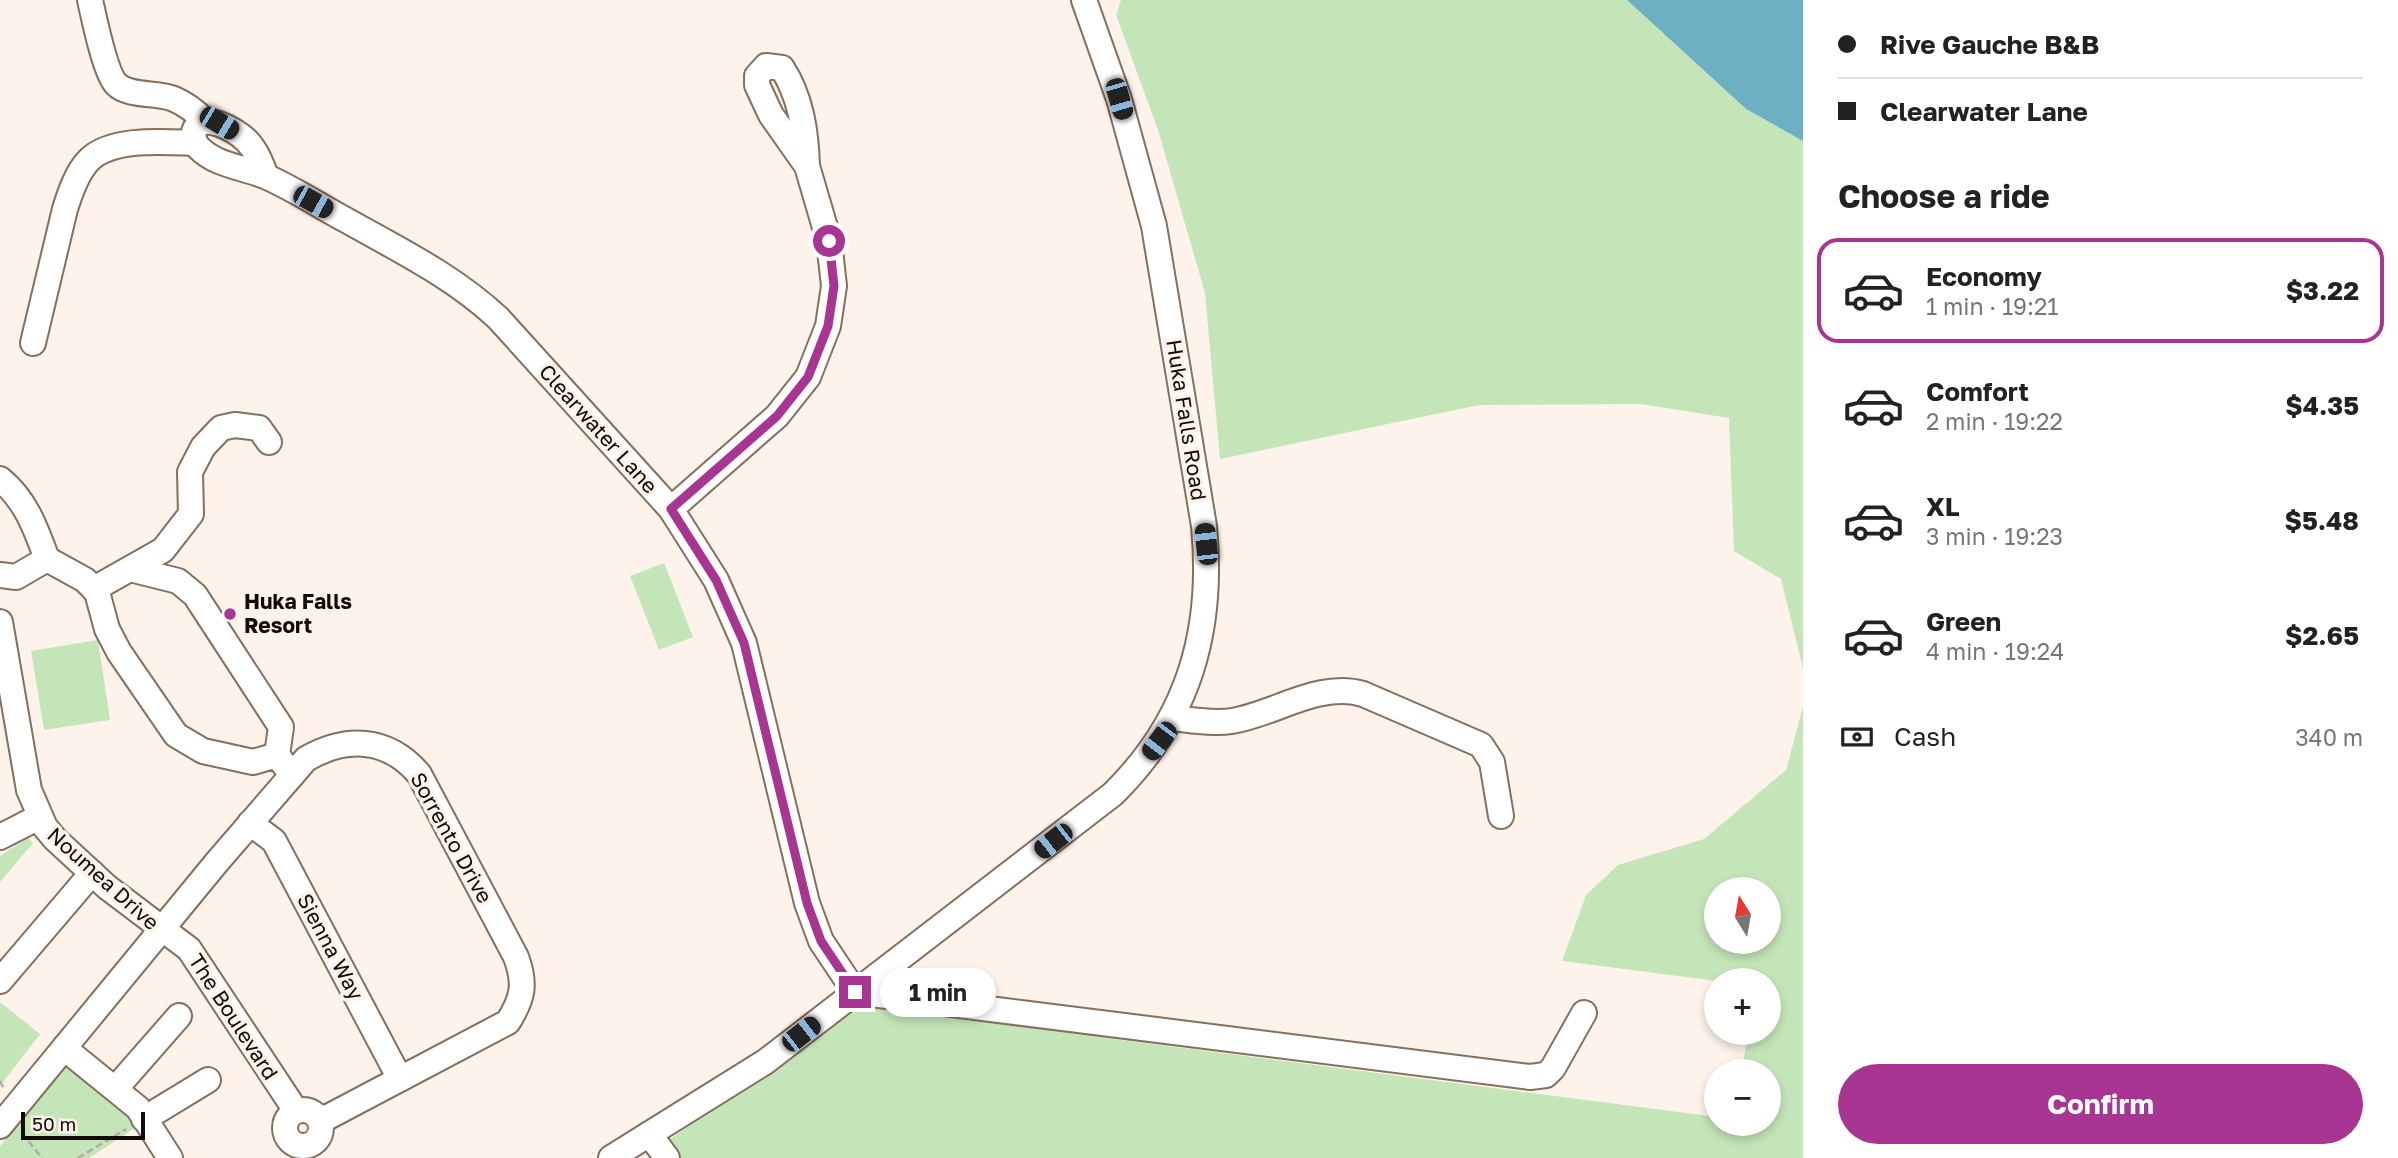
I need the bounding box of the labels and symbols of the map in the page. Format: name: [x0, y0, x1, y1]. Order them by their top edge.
car: [1104, 76, 1135, 122]
car: [196, 103, 243, 143]
car: [290, 183, 337, 221]
route start: [813, 225, 845, 257]
street label: Huka Falls Road: [1161, 337, 1213, 502]
street label: Clearwater Lane: [534, 358, 664, 498]
car: [1194, 522, 1219, 566]
place label: Huka Falls Resort: [244, 588, 352, 638]
marker: Huka Falls Resort: [222, 606, 238, 622]
car: [1138, 718, 1181, 764]
street label: Sorrento Drive: [405, 768, 498, 907]
car: [1030, 820, 1077, 862]
street label: Noumea Drive: [43, 821, 165, 935]
north arrow: [1704, 877, 1782, 954]
street label: Sienna Way: [292, 889, 370, 1004]
street label: The Boulevard: [183, 949, 284, 1084]
callout: 1 min: [880, 968, 995, 1016]
route end: [839, 976, 871, 1008]
car: [778, 1013, 825, 1055]
scale bar: [21, 1109, 145, 1141]

